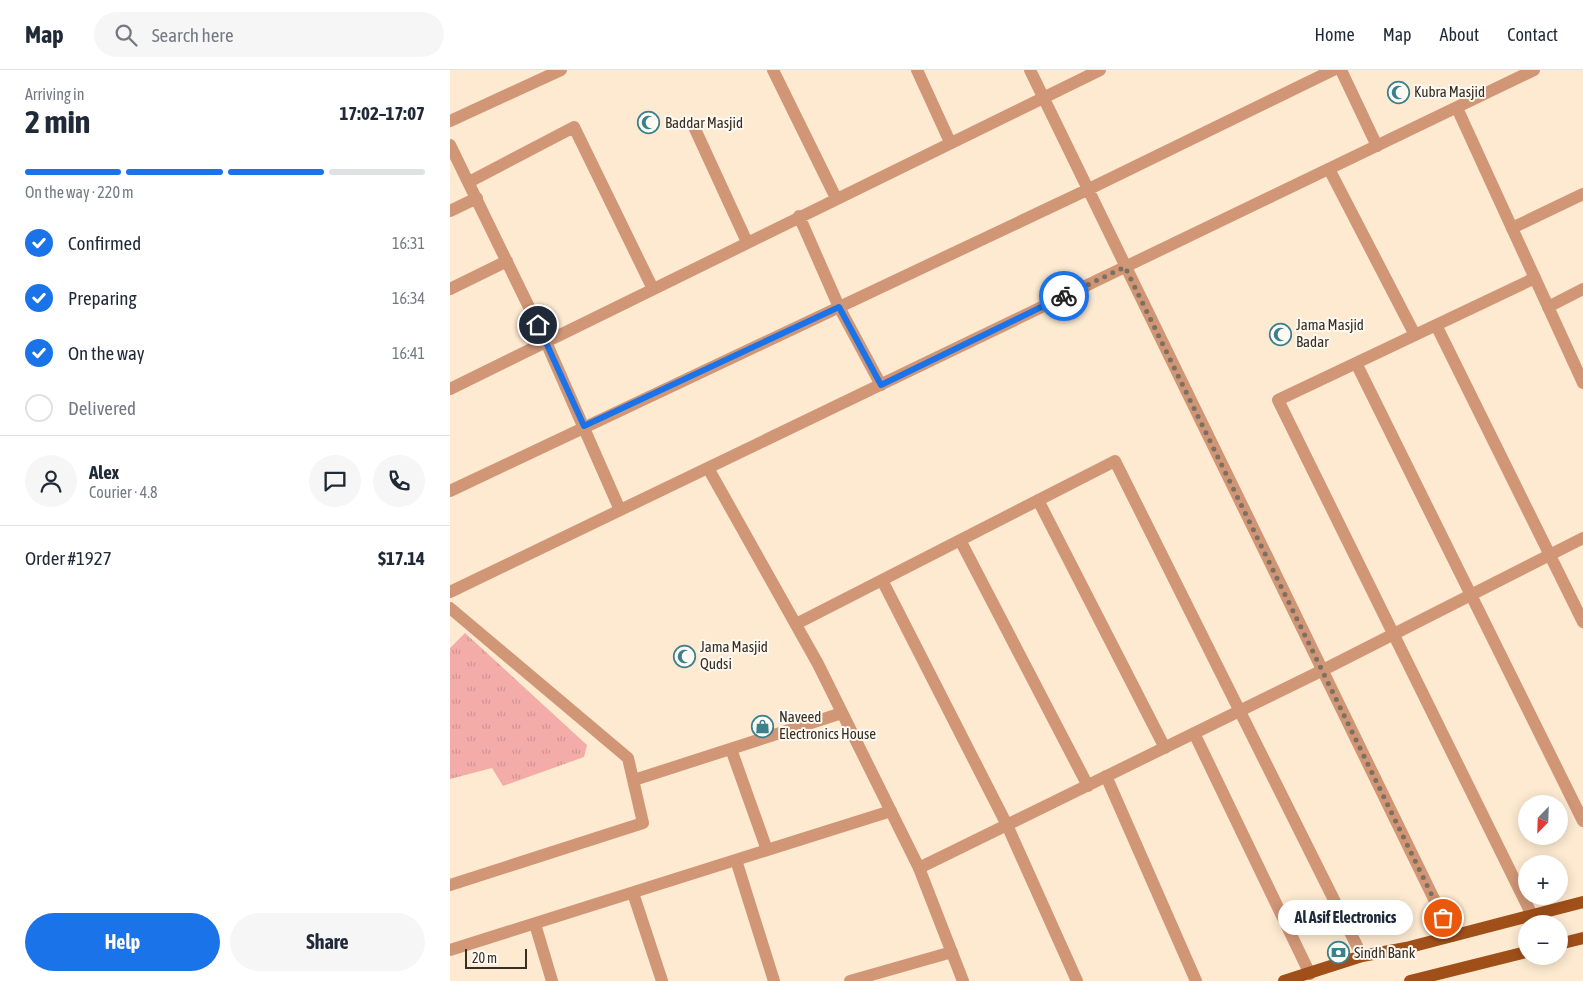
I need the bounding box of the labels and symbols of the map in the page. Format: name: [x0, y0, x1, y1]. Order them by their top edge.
mosque icon: Kubra Masjid: [1386, 80, 1410, 104]
place label: Kubra Masjid: [1414, 83, 1485, 100]
mosque icon: Baddar Masjid: [637, 111, 661, 135]
place label: Baddar Masjid: [665, 114, 743, 131]
courier: [1039, 271, 1089, 321]
pin: [517, 304, 559, 346]
place label: Jama Masjid Badar: [1296, 316, 1364, 350]
mosque icon: Jama Masjid Badar: [1268, 322, 1292, 346]
place label: Jama Masjid Qudsi: [700, 638, 768, 672]
mosque icon: Jama Masjid Qudsi: [672, 644, 696, 668]
place label: Naveed Electronics House: [779, 708, 876, 742]
shop icon: Naveed Electronics House: [751, 714, 775, 738]
north arrow: [1518, 795, 1568, 845]
pin: [1422, 897, 1464, 939]
callout: Al Asif Electronics: [1278, 900, 1413, 936]
bank icon: Sindh Bank: [1326, 941, 1350, 965]
place label: Sindh Bank: [1354, 944, 1416, 961]
scale bar: [465, 946, 528, 969]

